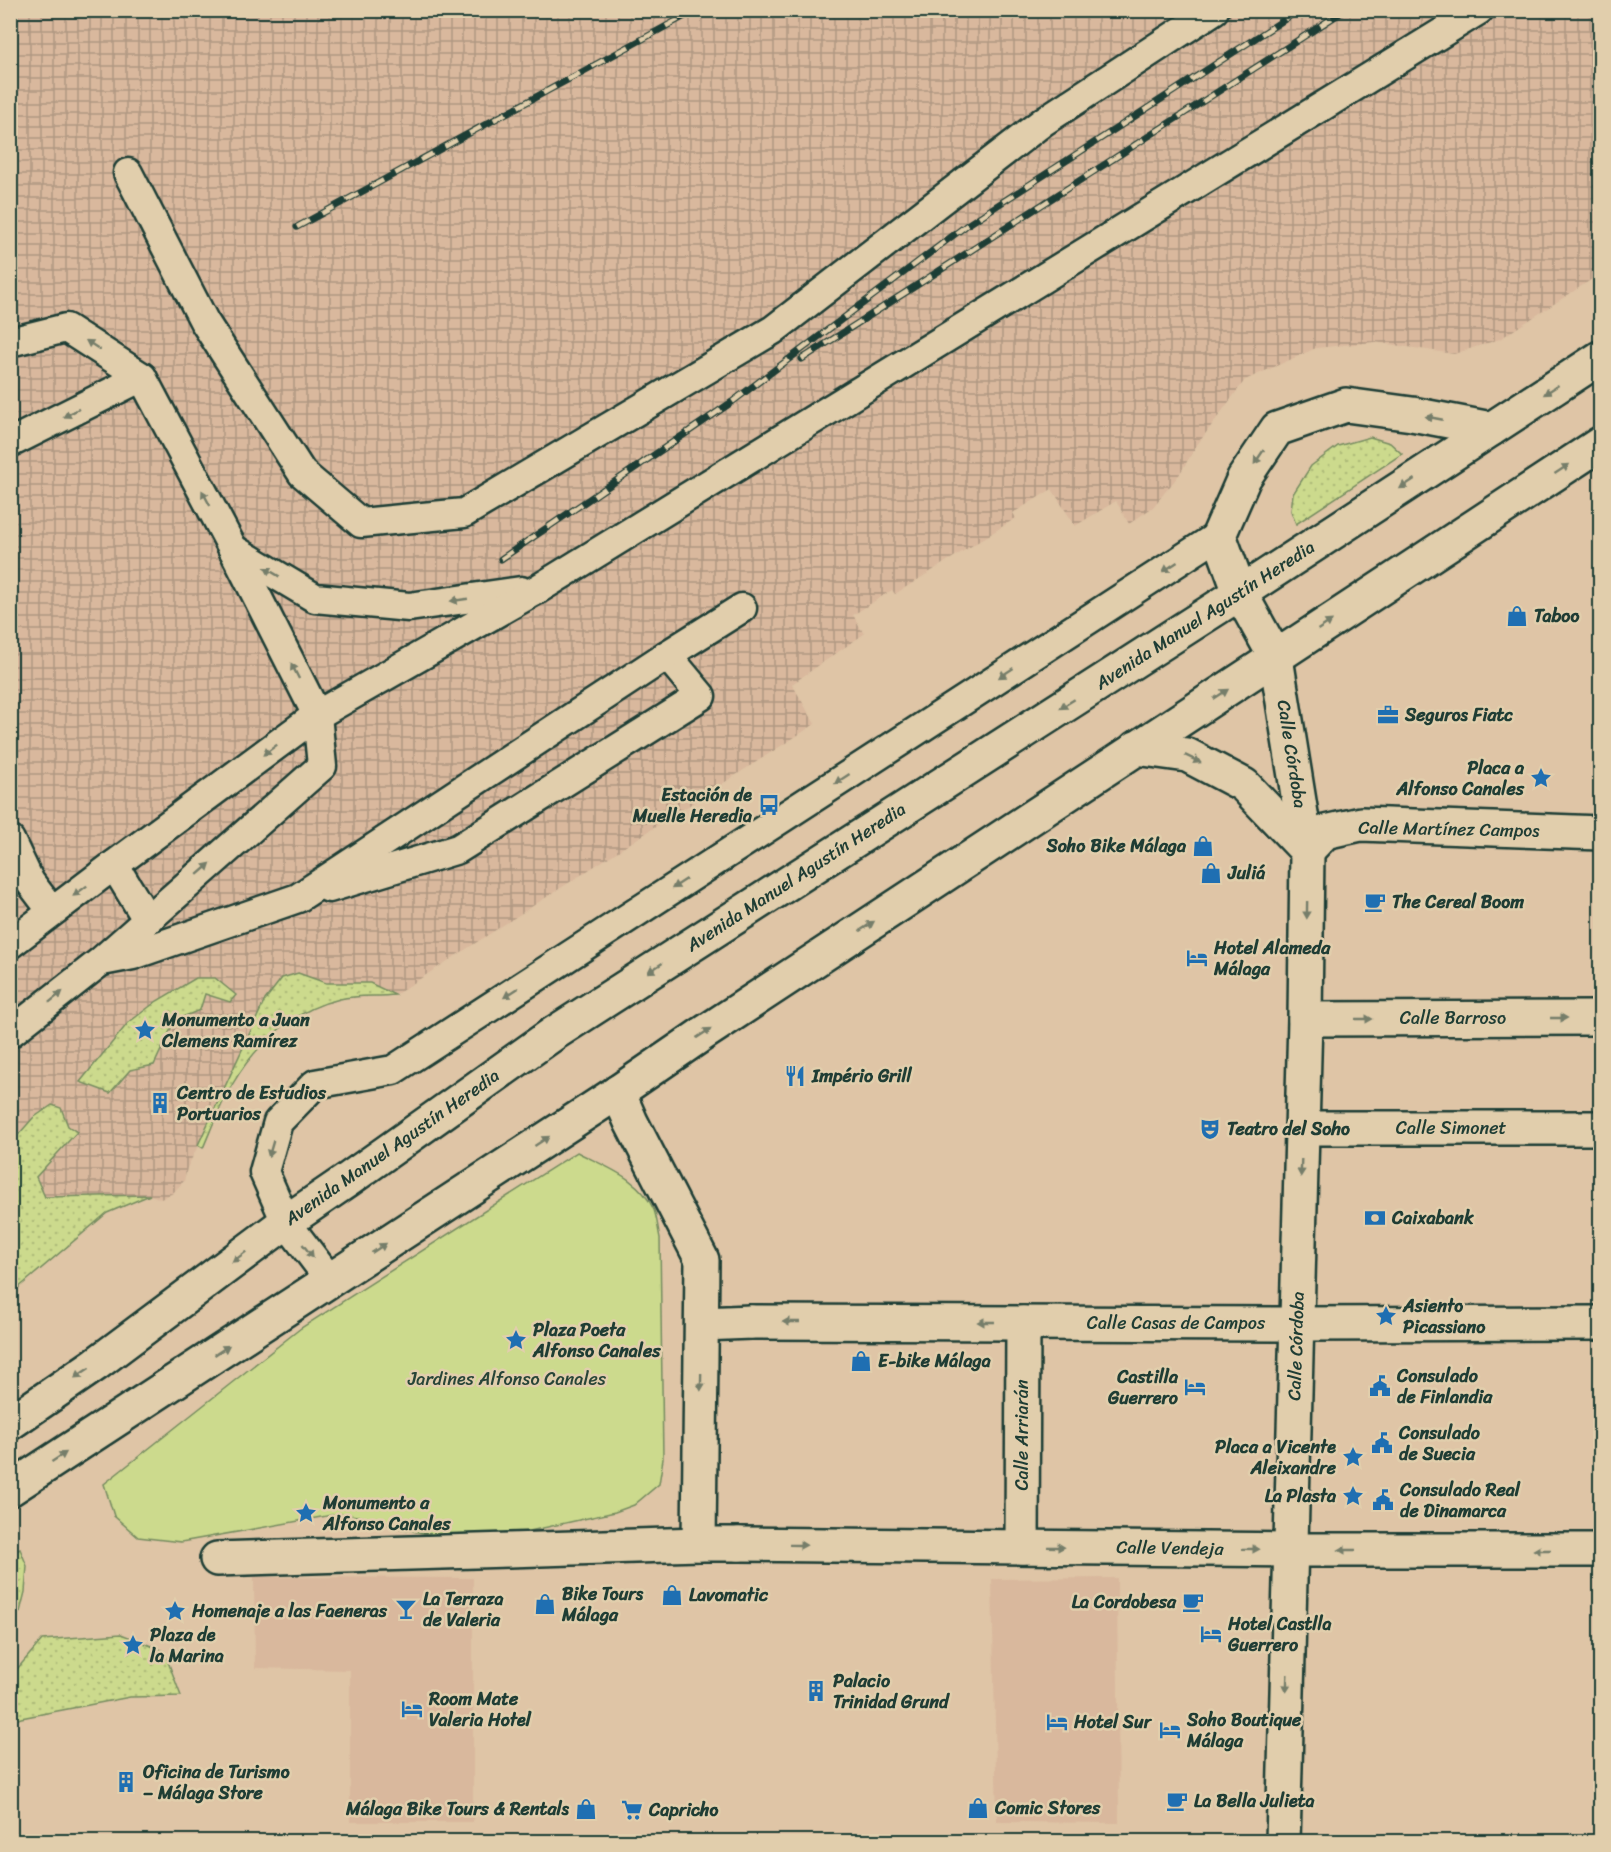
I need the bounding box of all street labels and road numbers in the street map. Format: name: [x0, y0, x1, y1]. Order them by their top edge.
street label: Avenida Manuel Agustín Heredia: [1088, 532, 1322, 699]
street label: Calle Córdoba: [1268, 698, 1316, 810]
street label: Avenida Manuel Agustín Heredia: [679, 794, 913, 961]
street label: Calle Martínez Campos: [1358, 811, 1540, 847]
street label: Calle Barroso: [1400, 1002, 1506, 1034]
street label: Avenida Manuel Agustín Heredia: [277, 1060, 506, 1234]
street label: Calle Simonet: [1396, 1112, 1506, 1144]
street label: Calle Córdoba: [1278, 1291, 1314, 1401]
street label: Calle Casas de Campos: [1087, 1307, 1266, 1339]
street label: Calle Arriarán: [1006, 1379, 1038, 1491]
street label: Calle Vendeja: [1116, 1531, 1225, 1565]

